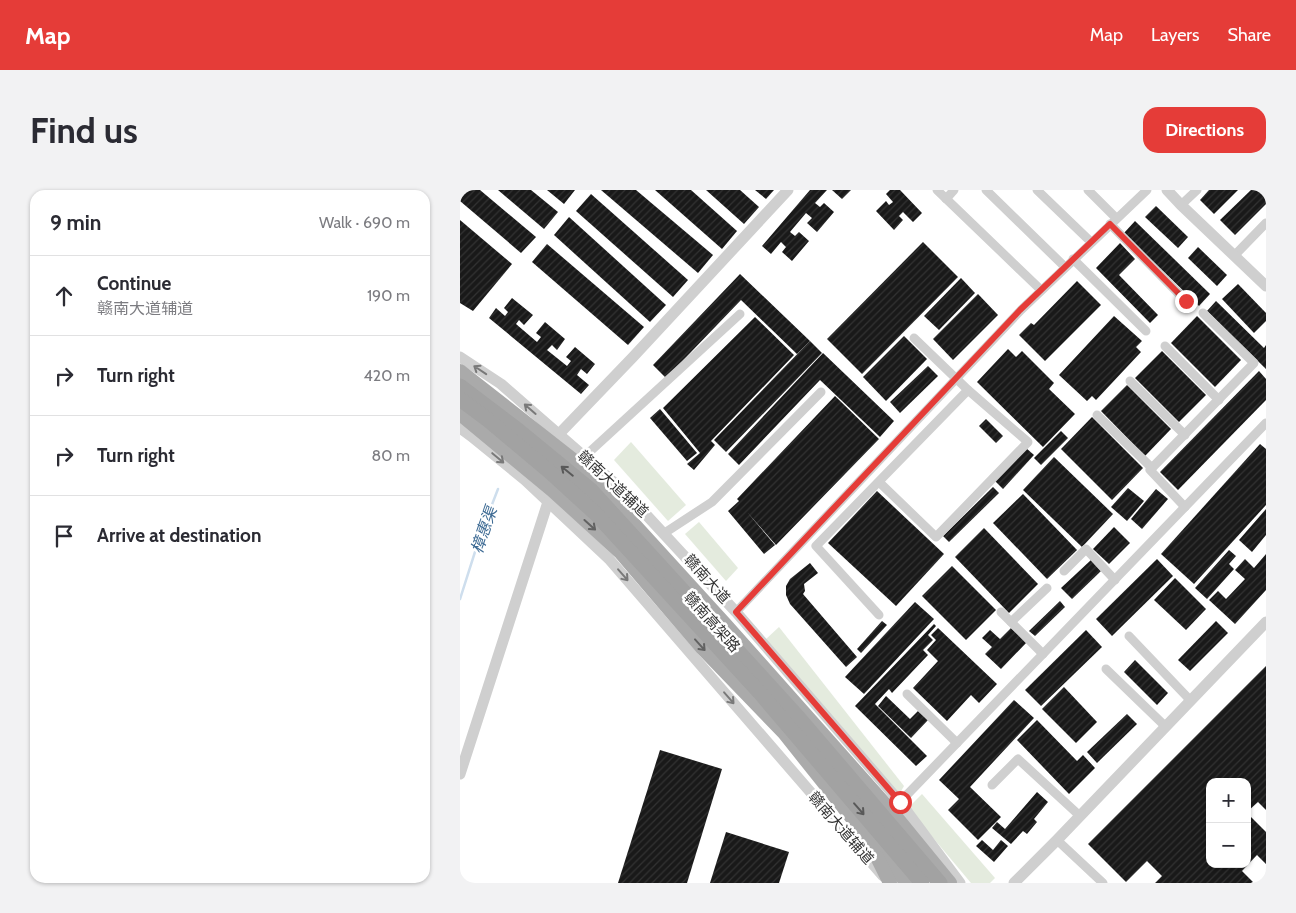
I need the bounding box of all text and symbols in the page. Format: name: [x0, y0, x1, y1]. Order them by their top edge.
text: Map: [25, 21, 71, 50]
text: Map: [1090, 24, 1123, 46]
text: Layers: [1151, 24, 1200, 46]
text: Share: [1228, 24, 1271, 46]
button: Directions: [1143, 107, 1266, 153]
text: Find us: [30, 109, 138, 152]
text: 9 min: [50, 210, 101, 235]
text: Walk · 690 m: [319, 213, 410, 232]
text: Continue: [97, 272, 171, 295]
icon: ahead: [50, 282, 78, 310]
text: 190 m: [367, 286, 410, 305]
route end: [1175, 290, 1198, 313]
text: 赣南大道辅道: [97, 299, 193, 318]
icon: right: [50, 362, 78, 390]
text: Turn right: [97, 364, 175, 387]
one-way arrow: [474, 365, 488, 375]
text: 420 m: [364, 366, 410, 385]
one-way arrow: [524, 404, 537, 415]
icon: right: [50, 442, 78, 470]
text: Turn right: [97, 444, 175, 467]
text: 80 m: [372, 446, 410, 465]
street label: 赣南大道辅道: [574, 447, 652, 521]
one-way arrow: [491, 453, 504, 464]
one-way arrow: [561, 465, 574, 476]
water label: 樟惠渠: [467, 502, 501, 556]
one-way arrow: [584, 519, 597, 531]
icon: arrive: [50, 522, 78, 550]
text: Arrive at destination: [97, 524, 261, 547]
street label: 赣南大道: [680, 551, 734, 607]
one-way arrow: [617, 569, 628, 582]
street label: 赣南高架路: [680, 588, 744, 656]
one-way arrow: [694, 639, 705, 652]
one-way arrow: [723, 692, 735, 705]
map controls: [1206, 778, 1251, 868]
button: +: [1206, 778, 1251, 823]
street label: 赣南大道辅道: [805, 788, 877, 868]
route start: [889, 791, 912, 814]
one-way arrow: [853, 803, 865, 816]
button: −: [1206, 823, 1251, 868]

